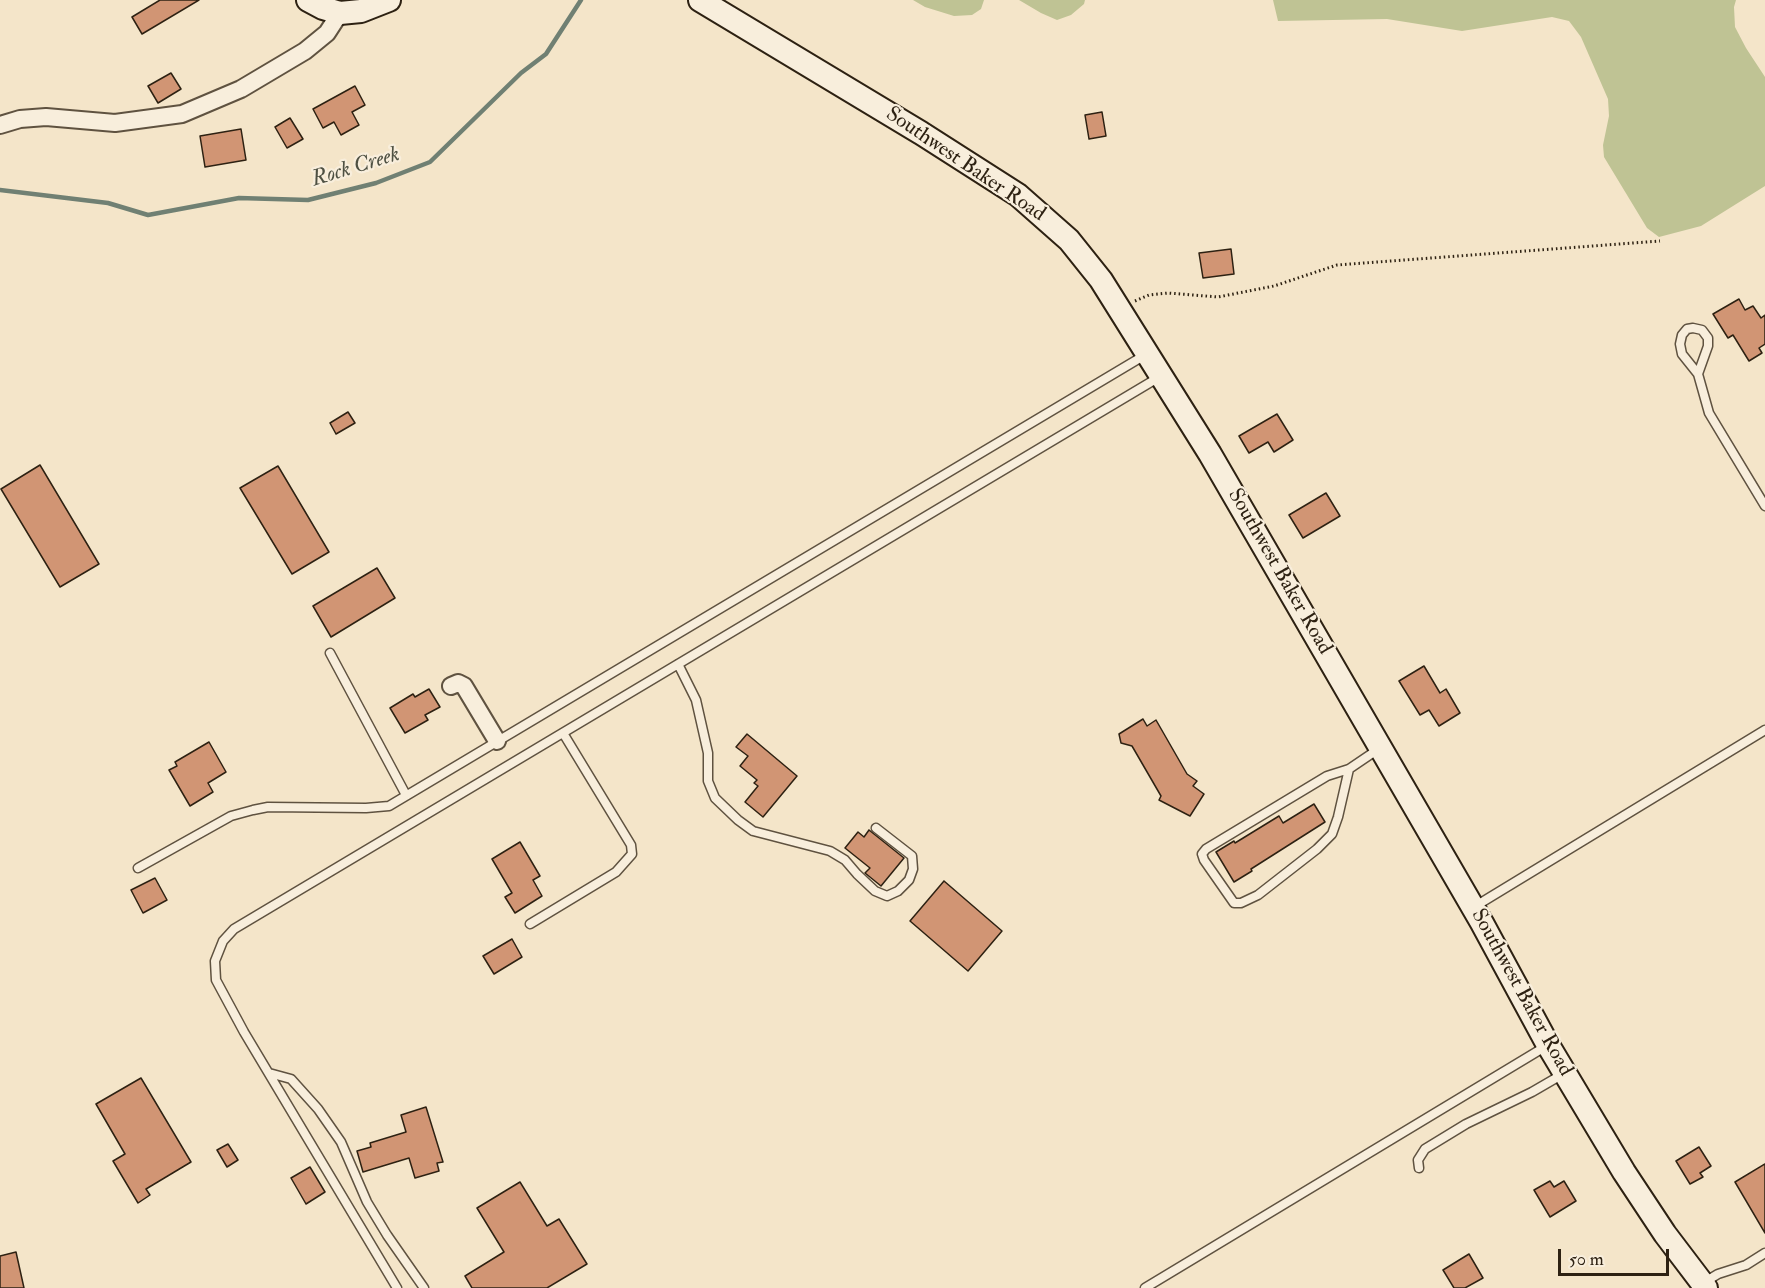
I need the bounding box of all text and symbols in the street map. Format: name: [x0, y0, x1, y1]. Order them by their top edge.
street label: Southwest Baker Road: [880, 102, 1050, 228]
water label: Rock Creek: [309, 142, 403, 194]
street label: Southwest Baker Road: [1221, 485, 1337, 659]
street label: Southwest Baker Road: [1465, 905, 1577, 1081]
scale bar: [1561, 1237, 1672, 1275]
text: 50 m: [1569, 1248, 1604, 1271]

